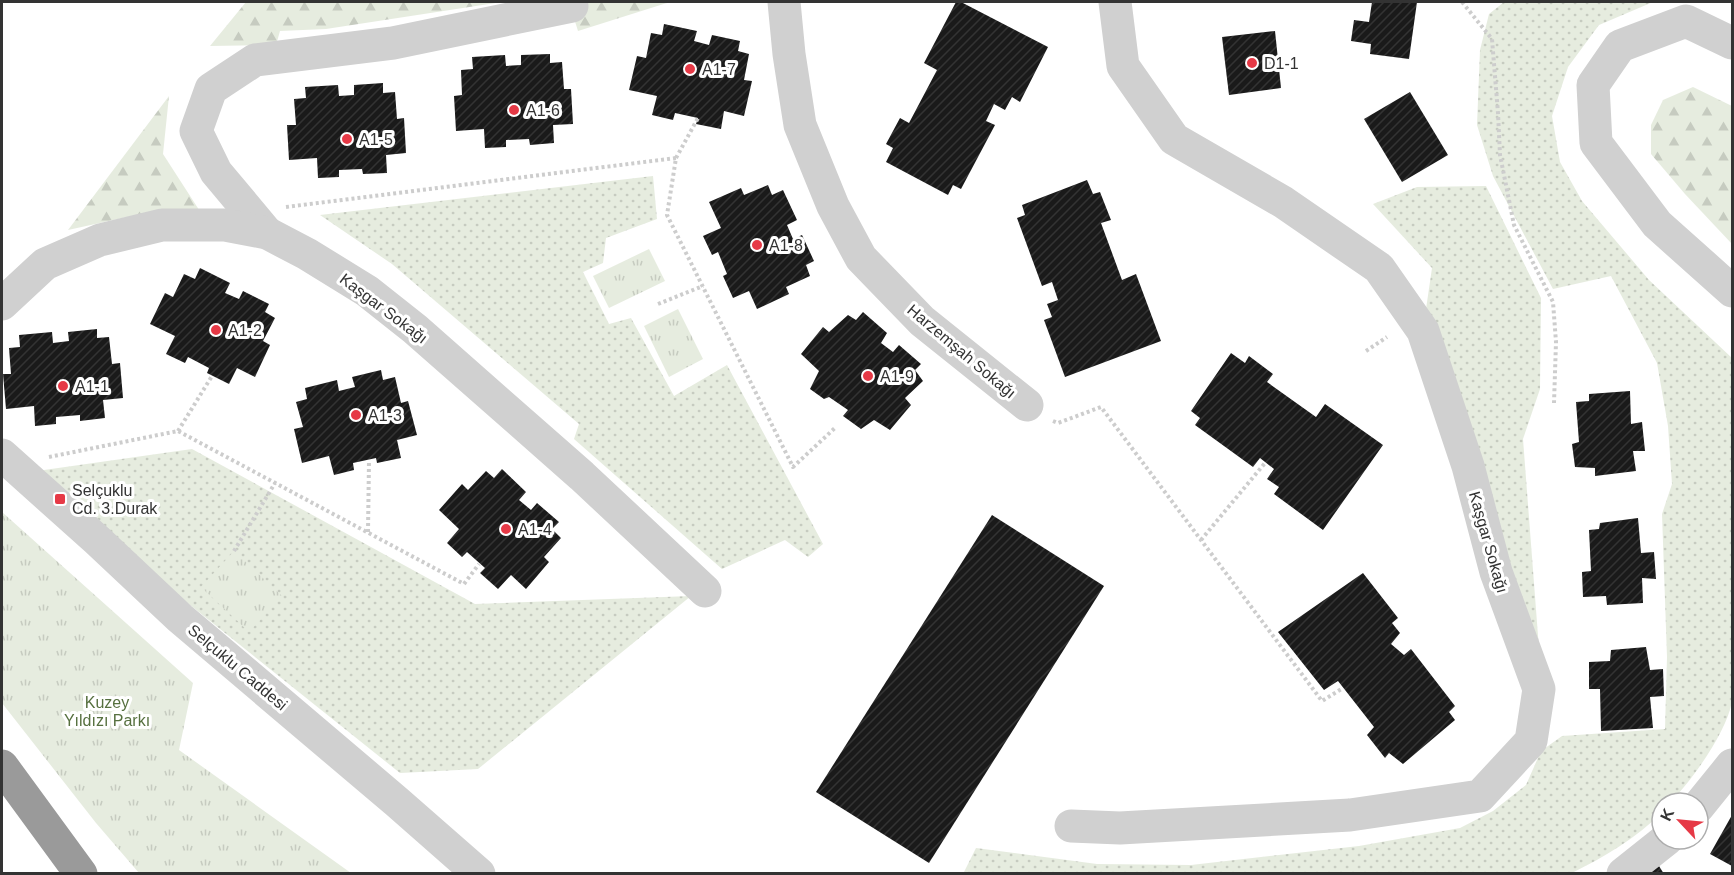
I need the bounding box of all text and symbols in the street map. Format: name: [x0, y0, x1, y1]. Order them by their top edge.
place label: D1-1: [1264, 55, 1299, 72]
marker: D1-1: [1245, 56, 1259, 70]
place label: A1-7: [702, 61, 736, 78]
marker: A1-7: [683, 62, 697, 76]
place label: A1-6: [526, 102, 560, 119]
marker: A1-6: [507, 103, 521, 117]
place label: A1-5: [359, 131, 393, 148]
marker: A1-5: [340, 132, 354, 146]
place label: A1-8: [769, 237, 803, 254]
marker: A1-8: [750, 238, 764, 252]
street label: Kaşgar Sokağı: [337, 270, 431, 347]
street label: Harzemşah Sokağı: [904, 301, 1019, 402]
place label: A1-2: [228, 322, 262, 339]
marker: A1-2: [209, 323, 223, 337]
place label: A1-9: [880, 368, 914, 385]
marker: A1-9: [861, 369, 875, 383]
place label: A1-1: [75, 378, 109, 395]
marker: A1-1: [56, 379, 70, 393]
place label: A1-3: [368, 407, 402, 424]
marker: A1-3: [349, 408, 363, 422]
place label: Selçuklu Cd. 3.Durak: [72, 482, 158, 517]
street label: Kaşgar Sokağı: [1466, 489, 1511, 595]
marker: Selçuklu Cd. 3.Durak: [53, 492, 67, 506]
place label: A1-4: [518, 521, 552, 538]
marker: A1-4: [499, 522, 513, 536]
street label: Selçuklu Caddesi: [185, 621, 290, 714]
park label: Kuzey Yıldızı Parkı: [64, 694, 150, 729]
north arrow: [1650, 791, 1710, 851]
text: K: [1657, 805, 1677, 824]

